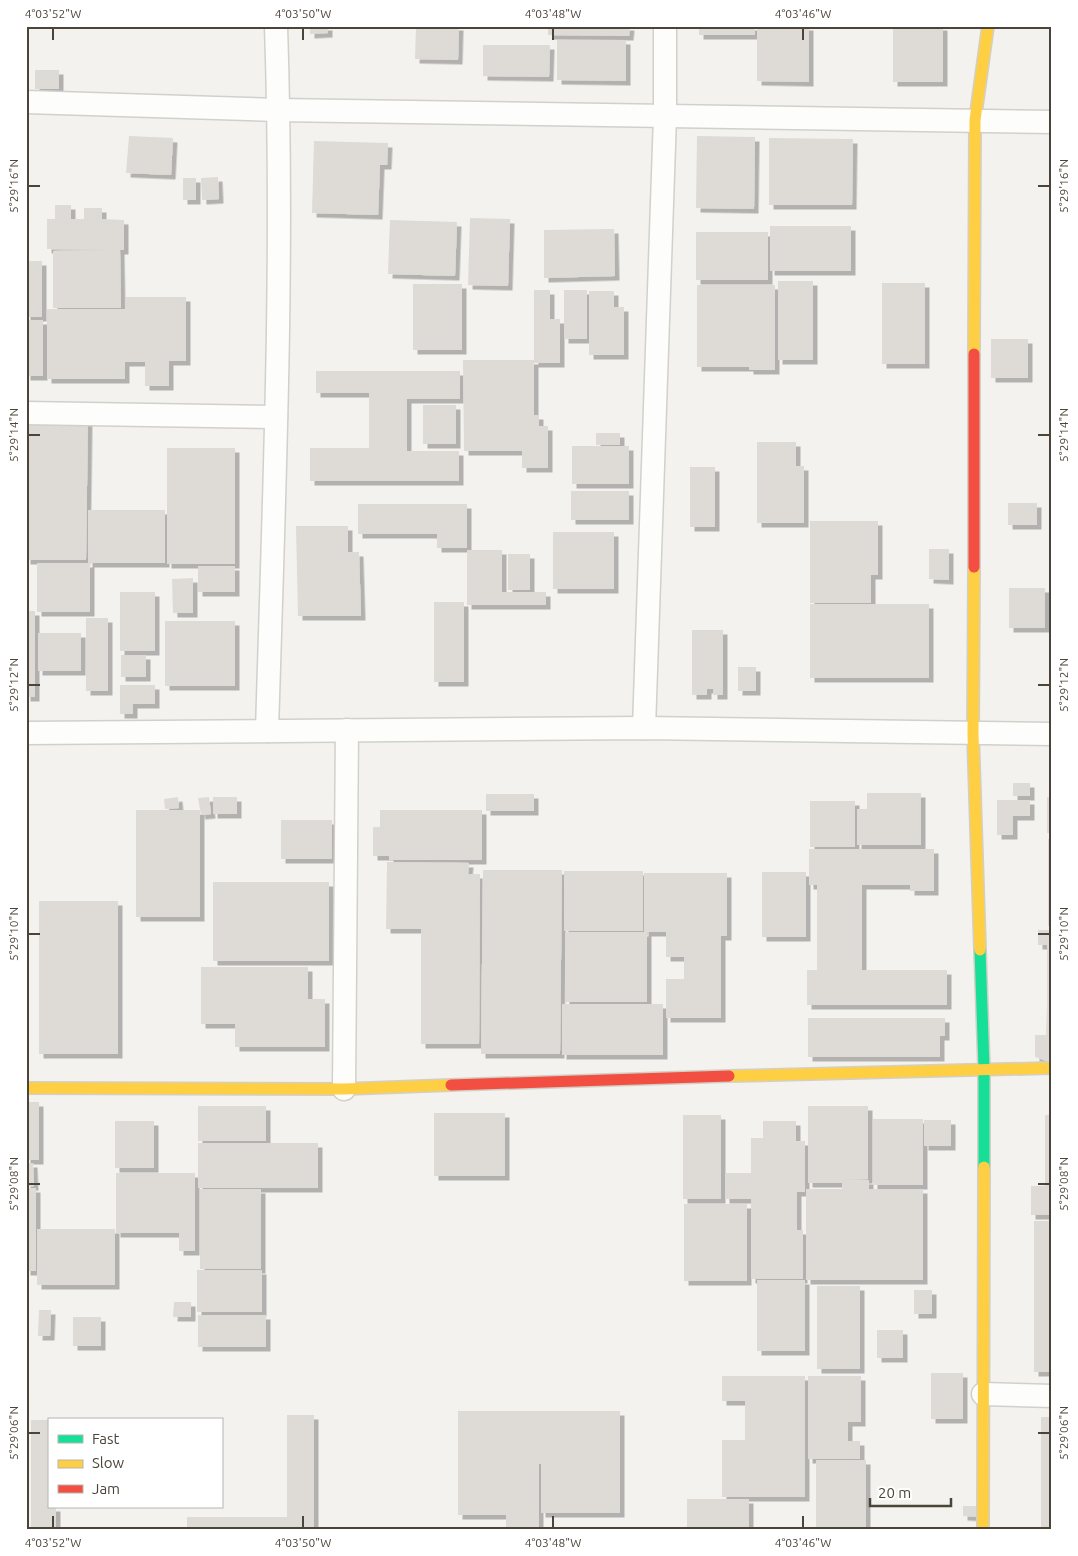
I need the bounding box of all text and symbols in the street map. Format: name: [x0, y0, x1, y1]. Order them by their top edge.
text: 4°03'52"W: [25, 7, 81, 20]
text: 4°03'50"W: [275, 7, 331, 20]
text: 4°03'48"W: [525, 7, 581, 20]
text: 4°03'46"W: [775, 7, 831, 20]
text: 5°29'16"N: [7, 159, 20, 213]
text: 5°29'16"N: [1057, 159, 1070, 213]
text: 5°29'14"N: [7, 408, 20, 462]
text: 5°29'14"N: [1057, 408, 1070, 462]
text: 5°29'12"N: [7, 658, 20, 712]
text: 5°29'12"N: [1057, 658, 1070, 712]
text: 5°29'10"N: [7, 907, 20, 961]
text: 5°29'10"N: [1057, 907, 1070, 961]
text: 5°29'08"N: [7, 1157, 20, 1211]
text: 5°29'08"N: [1057, 1157, 1070, 1211]
text: 5°29'06"N: [7, 1406, 20, 1460]
text: 5°29'06"N: [1057, 1406, 1070, 1460]
legend: [48, 1418, 222, 1508]
text: Fast: [92, 1430, 120, 1447]
text: Slow: [92, 1454, 125, 1471]
scale bar: [870, 1476, 952, 1508]
text: Jam: [92, 1480, 120, 1497]
text: 20 m: [878, 1484, 911, 1501]
text: 4°03'52"W: [25, 1536, 81, 1549]
text: 4°03'50"W: [275, 1536, 331, 1549]
text: 4°03'48"W: [525, 1536, 581, 1549]
text: 4°03'46"W: [775, 1536, 831, 1549]

